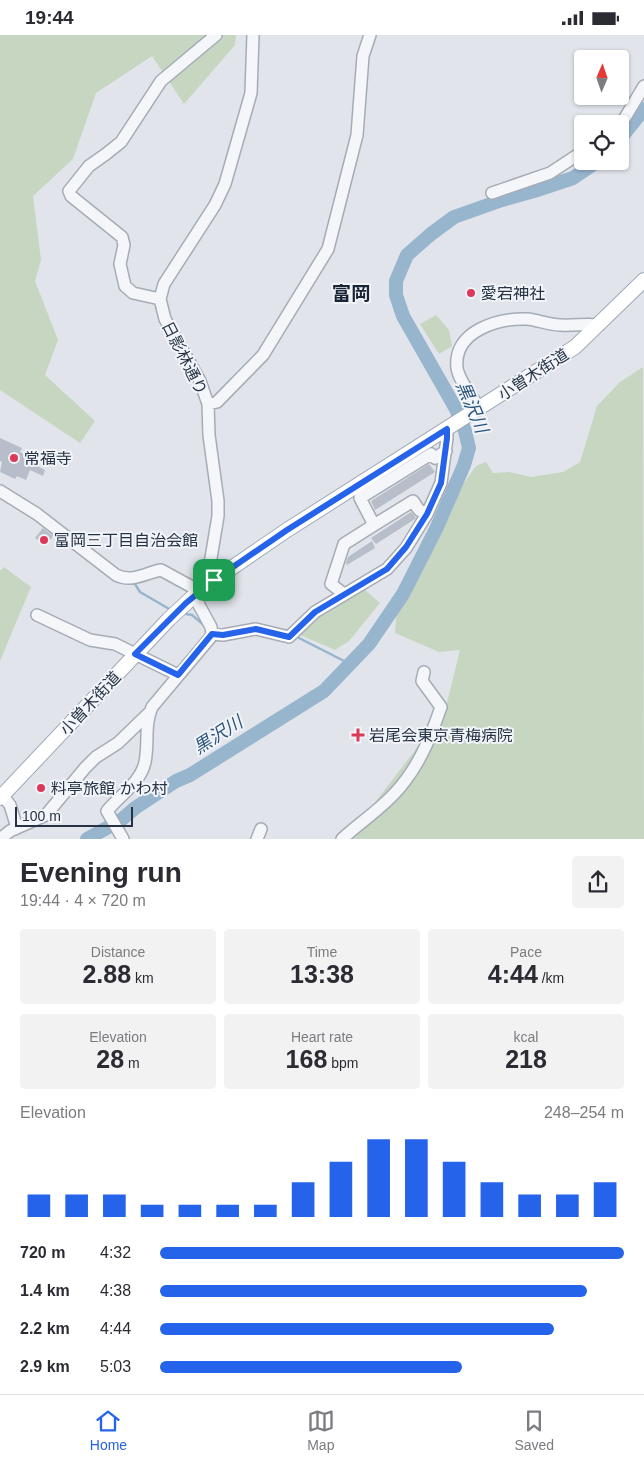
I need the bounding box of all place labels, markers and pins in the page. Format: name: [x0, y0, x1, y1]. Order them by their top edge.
place label: 愛宕神社: [481, 285, 545, 302]
marker: 愛宕神社: [465, 287, 477, 299]
place label: 常福寺: [24, 450, 72, 467]
marker: 常福寺: [8, 452, 20, 464]
place label: 富岡三丁目自治会館: [54, 532, 198, 549]
marker: 富岡三丁目自治会館: [38, 534, 50, 546]
pin: [193, 559, 235, 601]
place label: 岩尾会東京青梅病院: [369, 727, 513, 744]
marker: 岩尾会東京青梅病院: [351, 728, 365, 742]
place label: 料亭旅館 かわ村: [51, 780, 167, 797]
marker: 料亭旅館 かわ村: [35, 782, 47, 794]

